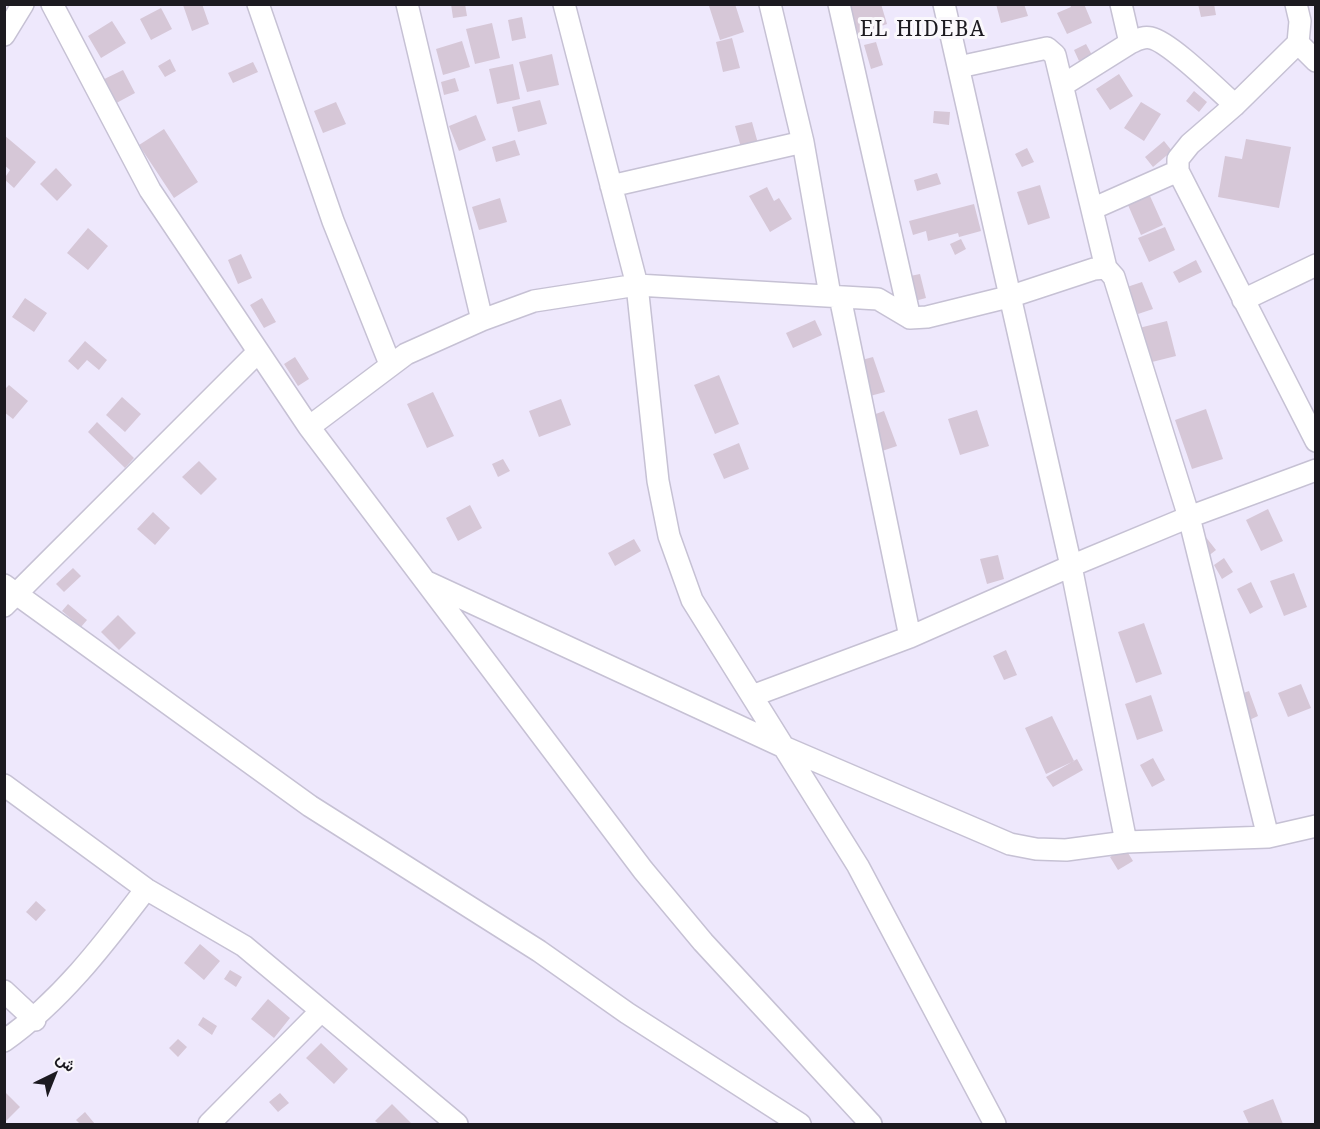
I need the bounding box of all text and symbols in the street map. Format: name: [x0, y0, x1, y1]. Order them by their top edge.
district label: EL HIDEBA: [860, 17, 986, 43]
north arrow: [24, 1045, 84, 1105]
text: ش: [52, 1047, 81, 1076]

